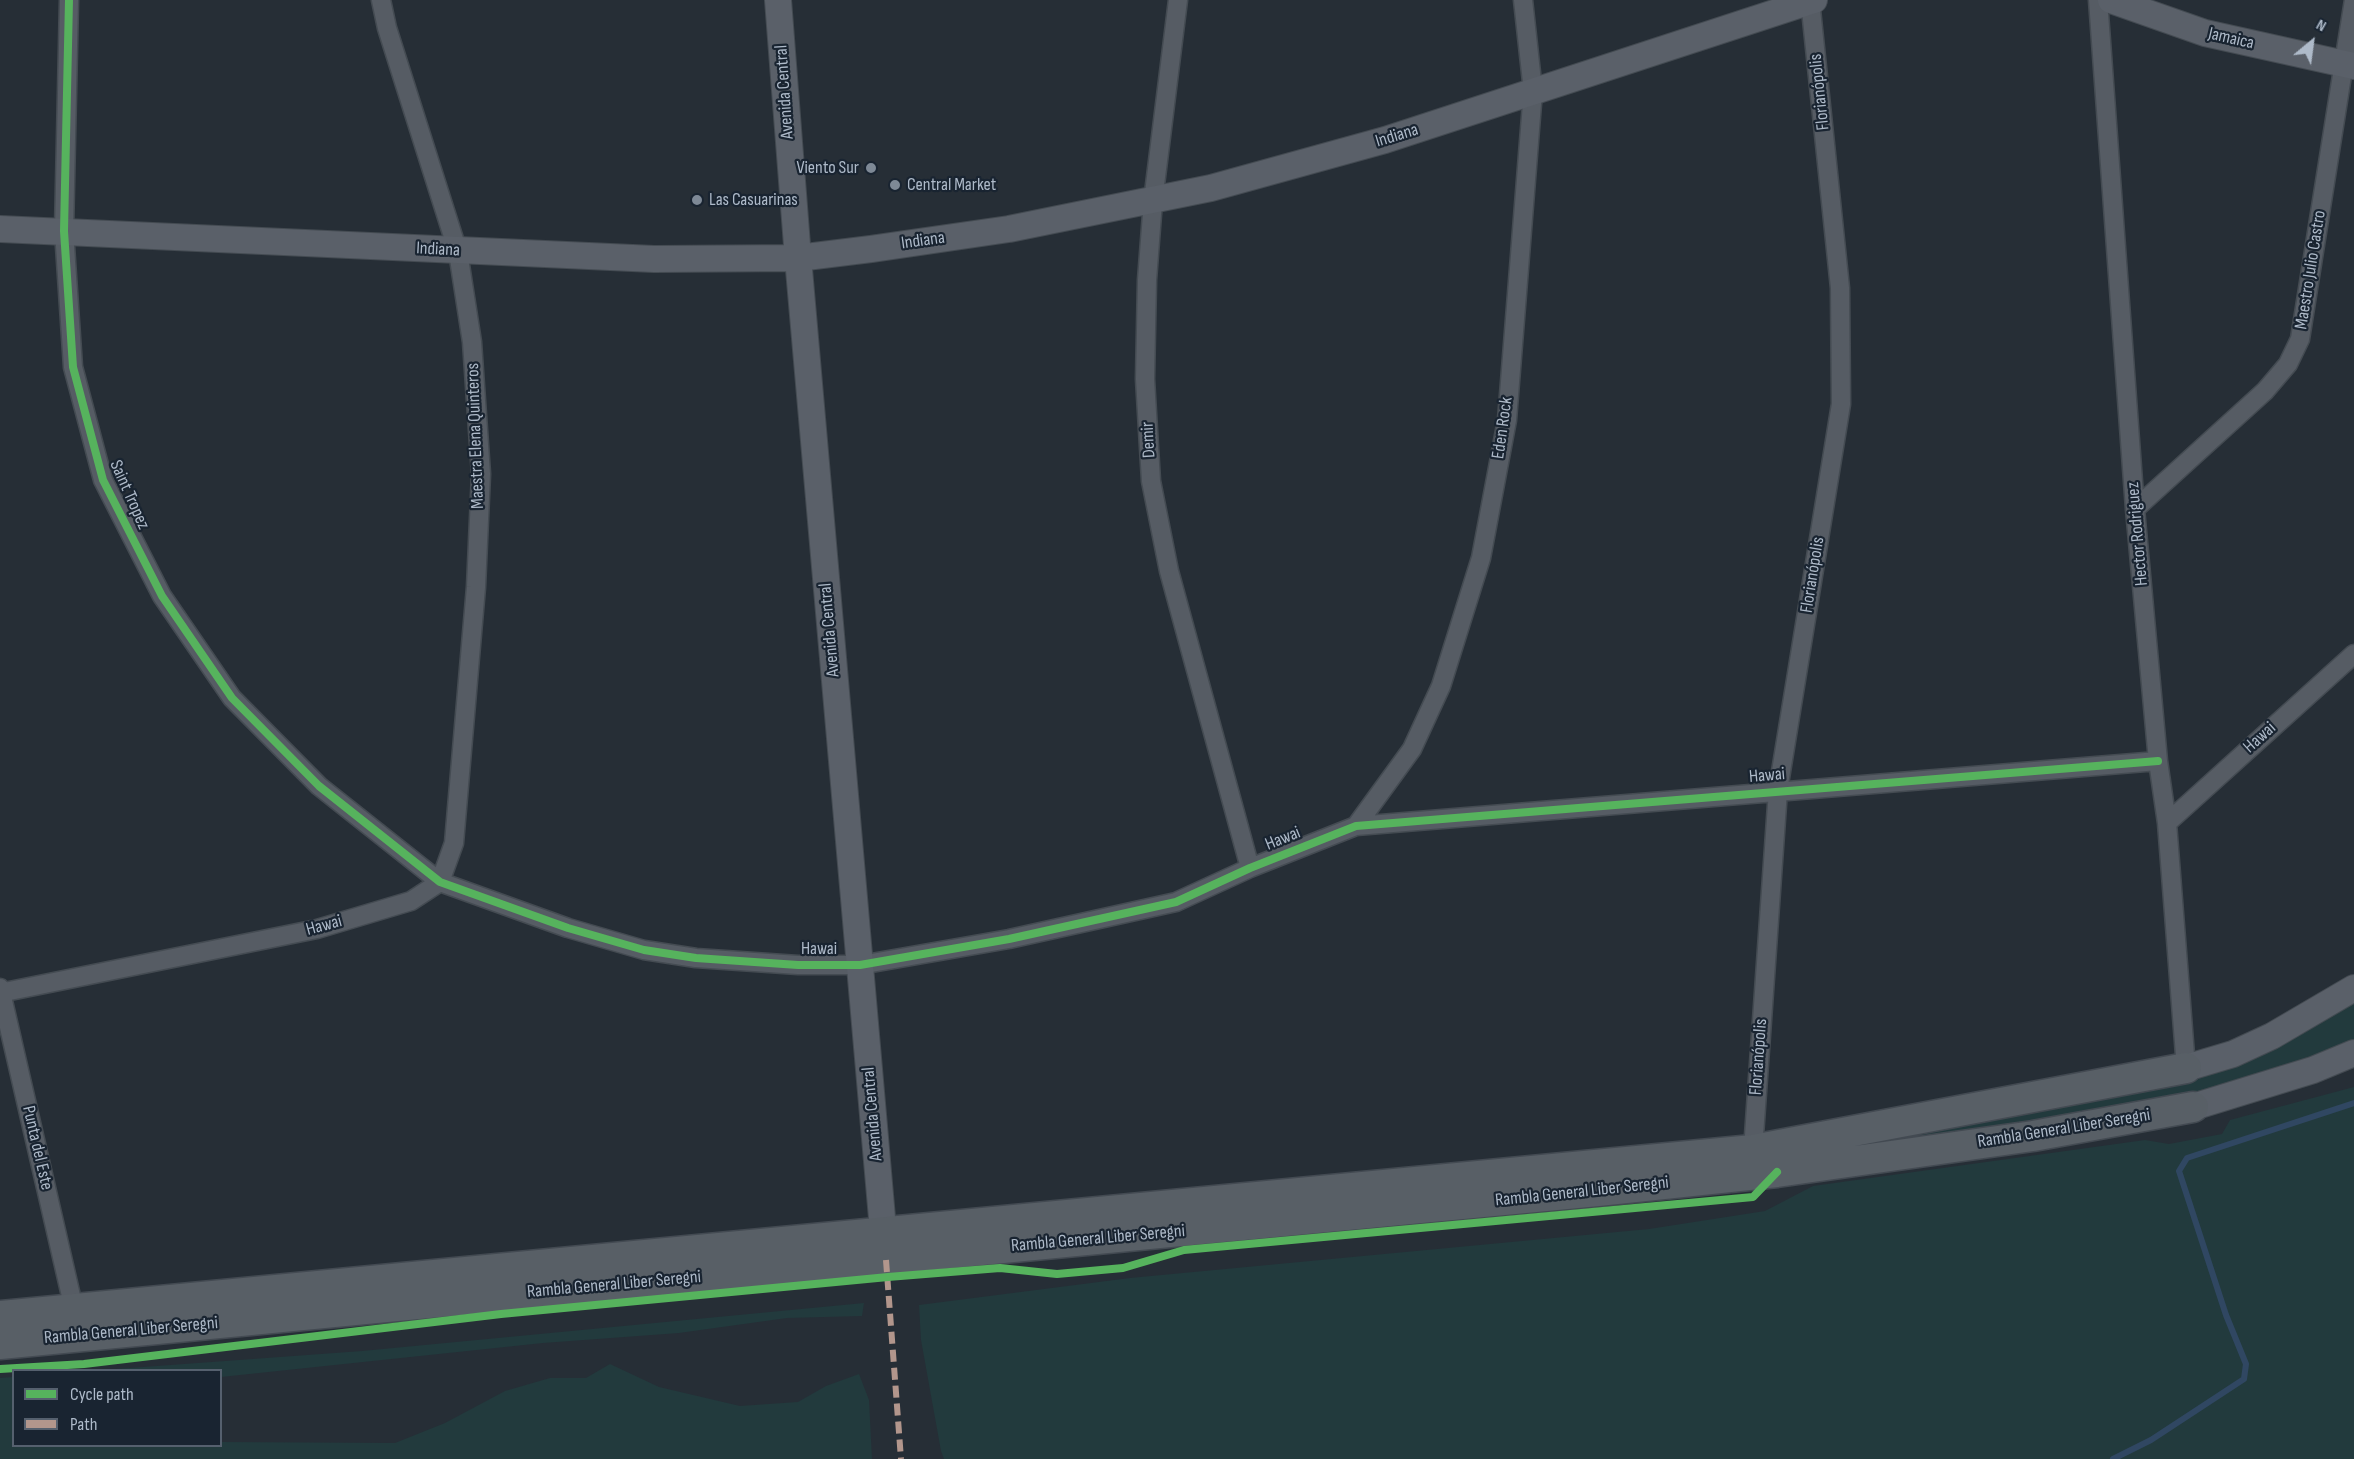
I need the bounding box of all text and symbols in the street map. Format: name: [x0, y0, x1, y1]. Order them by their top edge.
north arrow: [2282, 12, 2342, 72]
text: N: [2313, 15, 2329, 36]
street label: Jamaica: [2206, 23, 2256, 55]
street label: Avenida Central: [771, 44, 799, 140]
street label: Florianópolis: [1805, 53, 1835, 131]
street label: Indiana: [1373, 119, 1421, 153]
place label: Viento Sur: [796, 157, 859, 179]
marker: Viento Sur: [864, 161, 878, 175]
place label: Central Market: [907, 174, 996, 196]
marker: Central Market: [888, 178, 902, 192]
place label: Las Casuarinas: [709, 189, 798, 211]
marker: Las Casuarinas: [690, 193, 704, 207]
street label: Maestro Julio Castro: [2291, 209, 2331, 331]
street label: Indiana: [900, 227, 946, 255]
street label: Indiana: [416, 238, 460, 262]
street label: Maestra Elena Quinteros: [463, 363, 489, 509]
street label: Eden Rock: [1488, 396, 1518, 460]
street label: Demir: [1137, 421, 1161, 459]
street label: Saint Tropez: [104, 457, 154, 533]
street label: Hector Rodriguez: [2123, 481, 2153, 587]
street label: Florianópolis: [1796, 535, 1830, 615]
street label: Avenida Central: [815, 582, 845, 678]
street label: Hawai: [2239, 718, 2281, 758]
street label: Hawai: [1748, 764, 1786, 788]
street label: Hawai: [1262, 822, 1304, 856]
street label: Hawai: [304, 911, 344, 941]
street label: Hawai: [801, 938, 837, 960]
street label: Florianópolis: [1746, 1018, 1772, 1096]
street label: Avenida Central: [858, 1066, 888, 1162]
street label: Punta del Este: [17, 1104, 57, 1192]
street label: Rambla General Liber Seregni: [1976, 1105, 2152, 1153]
street label: Rambla General Liber Seregni: [1494, 1172, 1670, 1212]
street label: Rambla General Liber Seregni: [1010, 1221, 1186, 1257]
street label: Rambla General Liber Seregni: [526, 1267, 702, 1303]
street label: Rambla General Liber Seregni: [43, 1313, 219, 1349]
legend: [12, 1369, 222, 1447]
text: Cycle path: [70, 1384, 134, 1405]
text: Path: [70, 1414, 98, 1435]

